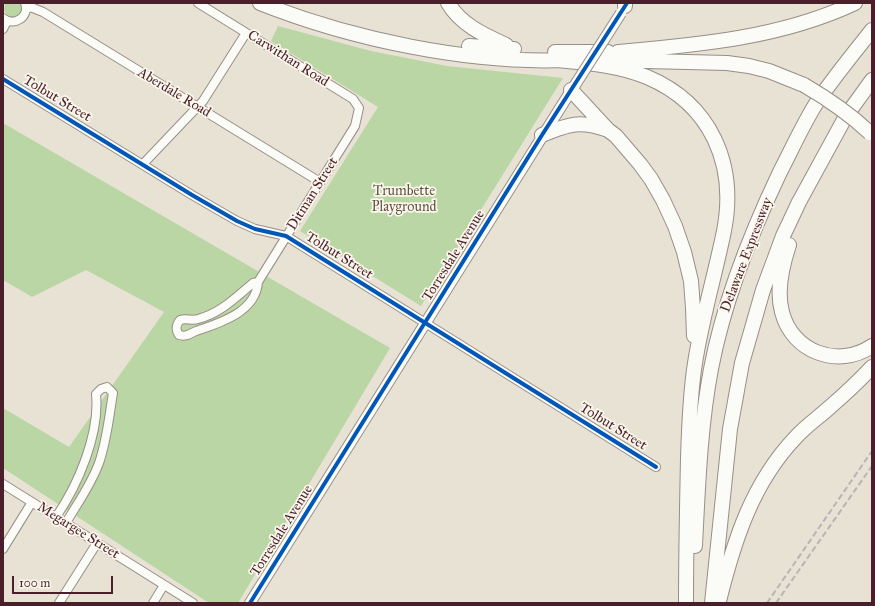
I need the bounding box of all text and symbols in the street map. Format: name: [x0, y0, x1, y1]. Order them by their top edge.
street label: Carwithan Road: [244, 27, 332, 91]
street label: Aberdale Road: [134, 65, 214, 121]
street label: Tolbut Street: [20, 72, 94, 126]
street label: Ditman Street: [284, 154, 342, 234]
park label: Trumbette Playground: [371, 184, 437, 216]
street label: Delaware Expressway: [717, 195, 777, 315]
street label: Torresdale Avenue: [419, 207, 489, 305]
street label: Tolbut Street: [302, 229, 376, 283]
street label: Tolbut Street: [576, 400, 650, 454]
street label: Torresdale Avenue: [247, 482, 317, 580]
street label: Megargee Street: [34, 499, 122, 563]
scale bar: [14, 568, 115, 594]
text: 100 m: [19, 576, 50, 590]

